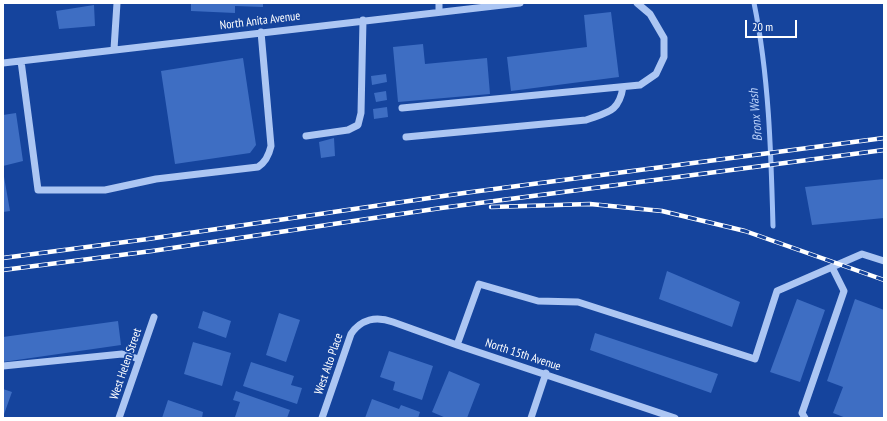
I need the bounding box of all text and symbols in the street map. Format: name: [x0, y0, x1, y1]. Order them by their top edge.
street label: North Anita Avenue: [219, 9, 301, 33]
scale bar: [747, 12, 799, 38]
text: 20 m: [752, 19, 773, 34]
water label: Bronx Wash: [746, 88, 766, 142]
street label: West Helen Street: [107, 327, 145, 401]
street label: West Alto Place: [312, 331, 346, 397]
street label: North 15th Avenue: [483, 336, 563, 374]

